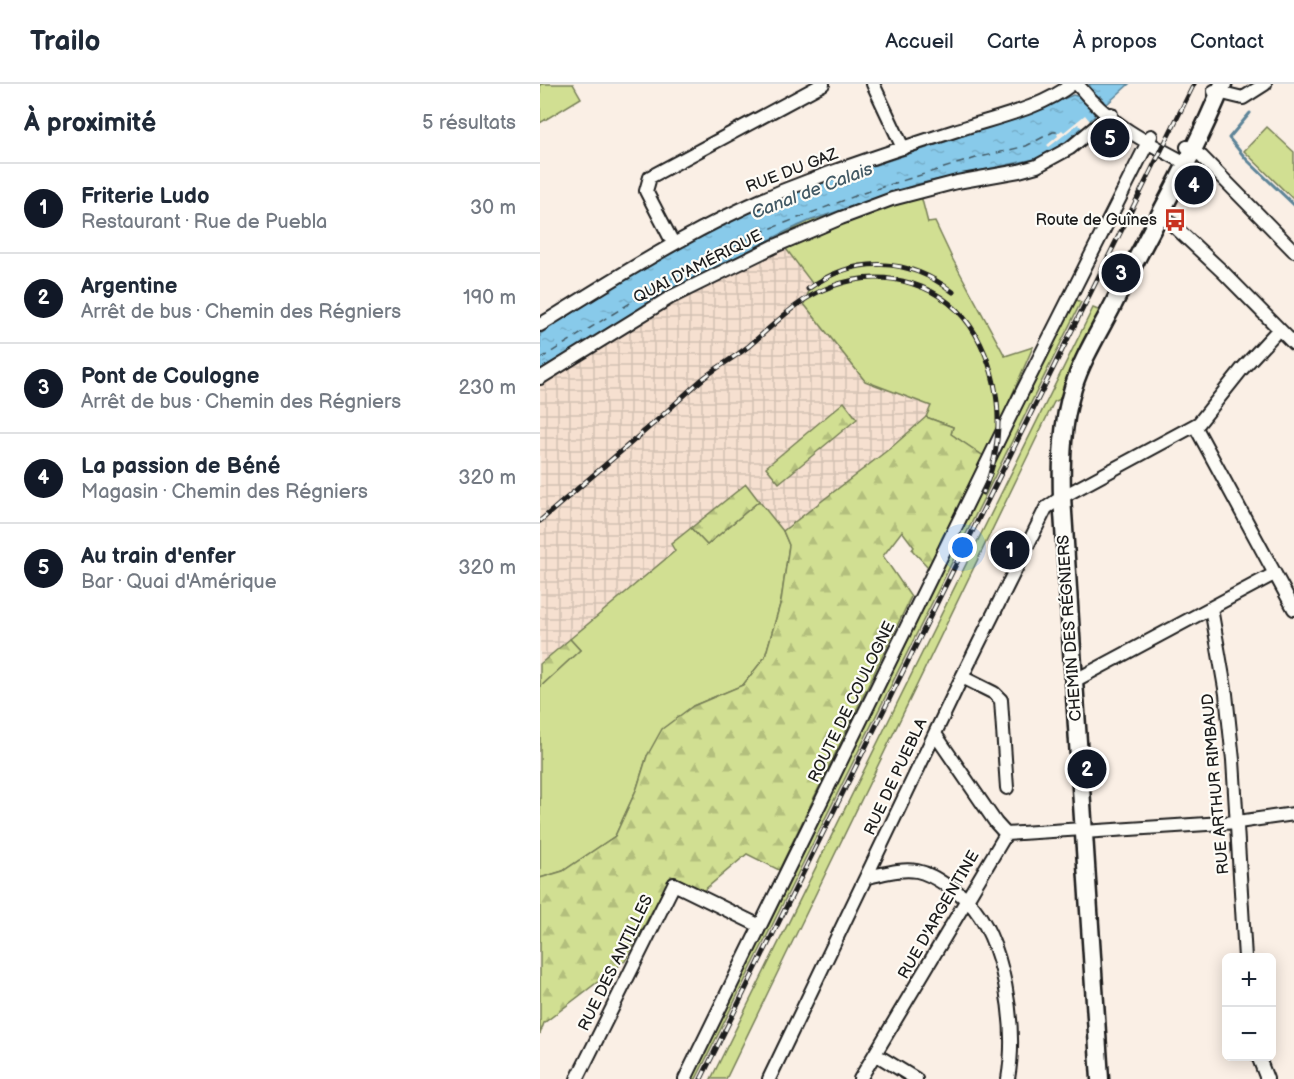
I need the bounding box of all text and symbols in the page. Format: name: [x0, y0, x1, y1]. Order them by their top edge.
text: Trailo: [30, 25, 101, 58]
text: Accueil: [885, 29, 954, 54]
text: Carte: [987, 29, 1040, 54]
text: À propos: [1073, 29, 1157, 54]
text: Contact: [1190, 29, 1264, 54]
text: À proximité: [24, 108, 156, 139]
text: 5 résultats: [422, 111, 516, 135]
pin: 5: [1090, 116, 1130, 160]
street label: RUE DU GAZ: [743, 145, 841, 197]
water label: Canal de Calais: [748, 158, 876, 224]
pin: 4: [1174, 162, 1214, 208]
text: Friterie Ludo: [81, 183, 209, 210]
text: 1: [39, 196, 48, 220]
text: 30 m: [470, 196, 516, 220]
bus stop icon: Route de Guînes: [1162, 207, 1188, 233]
text: Restaurant · Rue de Puebla: [81, 210, 327, 234]
place label: Route de Guînes: [1035, 211, 1157, 230]
street label: QUAI D'AMÉRIQUE: [630, 225, 766, 308]
pin: 3: [1102, 250, 1140, 296]
text: Argentine: [81, 273, 177, 300]
text: 2: [38, 286, 49, 310]
text: 190 m: [463, 286, 516, 310]
text: Arrêt de bus · Chemin des Régniers: [81, 300, 401, 324]
text: Pont de Coulogne: [81, 363, 259, 390]
text: 3: [38, 376, 49, 400]
text: 230 m: [459, 376, 516, 400]
text: Arrêt de bus · Chemin des Régniers: [81, 390, 401, 414]
text: La passion de Béné: [81, 453, 280, 480]
text: 4: [38, 466, 49, 490]
text: 320 m: [458, 466, 516, 490]
text: Magasin · Chemin des Régniers: [81, 480, 368, 504]
pin: 1: [990, 528, 1030, 572]
your location: [948, 533, 977, 562]
street label: CHEMIN DES RÉGNIERS: [1052, 534, 1086, 722]
text: Au train d'enfer: [81, 543, 236, 570]
text: 5: [38, 556, 49, 580]
text: 320 m: [458, 556, 516, 580]
text: Bar · Quai d'Amérique: [81, 570, 277, 594]
street label: ROUTE DE COULOGNE: [805, 618, 899, 786]
street label: RUE ARTHUR RIMBAUD: [1199, 693, 1233, 875]
street label: RUE DE PUEBLA: [861, 715, 931, 838]
pin: 2: [1068, 746, 1106, 792]
street label: RUE D'ARGENTINE: [894, 847, 984, 983]
street label: RUE DES ANTILLES: [575, 892, 657, 1034]
map controls: [1222, 953, 1276, 1061]
button: +: [1222, 953, 1276, 1007]
button: −: [1222, 1007, 1276, 1061]

